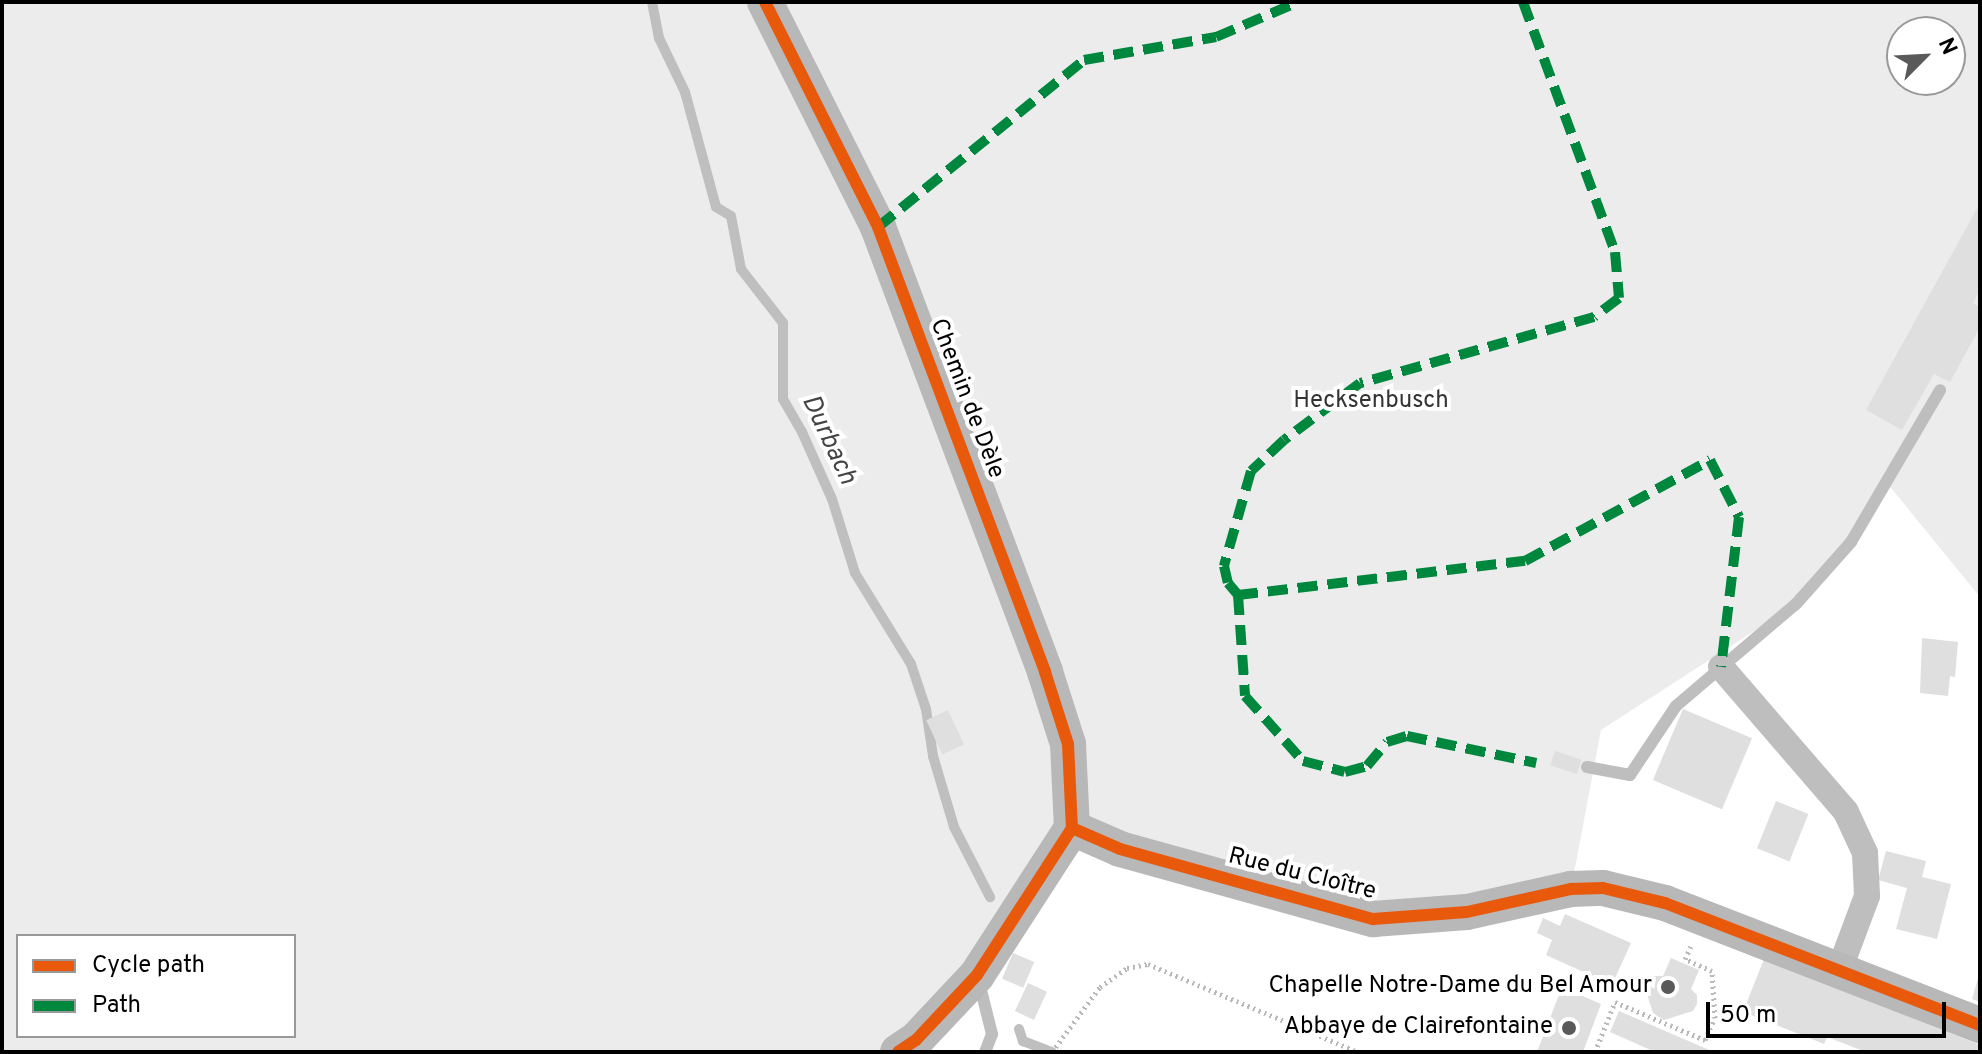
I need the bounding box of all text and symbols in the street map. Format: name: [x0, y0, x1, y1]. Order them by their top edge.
north arrow: [1886, 16, 1966, 96]
text: N: [1931, 34, 1962, 60]
street label: Chemin de Dèle: [922, 315, 1010, 483]
park label: Hecksenbusch: [1293, 388, 1449, 416]
water label: Durbach: [794, 390, 862, 490]
street label: Rue du Cloître: [1225, 843, 1379, 907]
legend: [16, 934, 296, 1038]
text: Cycle path: [92, 951, 205, 981]
place label: Chapelle Notre-Dame du Bel Amour: [1267, 973, 1652, 1001]
marker: Chapelle Notre-Dame du Bel Amour: [1659, 978, 1677, 996]
scale bar: [1710, 986, 1950, 1036]
text: Path: [92, 991, 141, 1021]
text: 50 m: [1720, 1001, 1776, 1031]
place label: Abbaye de Clairefontaine: [1284, 1014, 1553, 1042]
marker: Abbaye de Clairefontaine: [1560, 1019, 1578, 1037]

